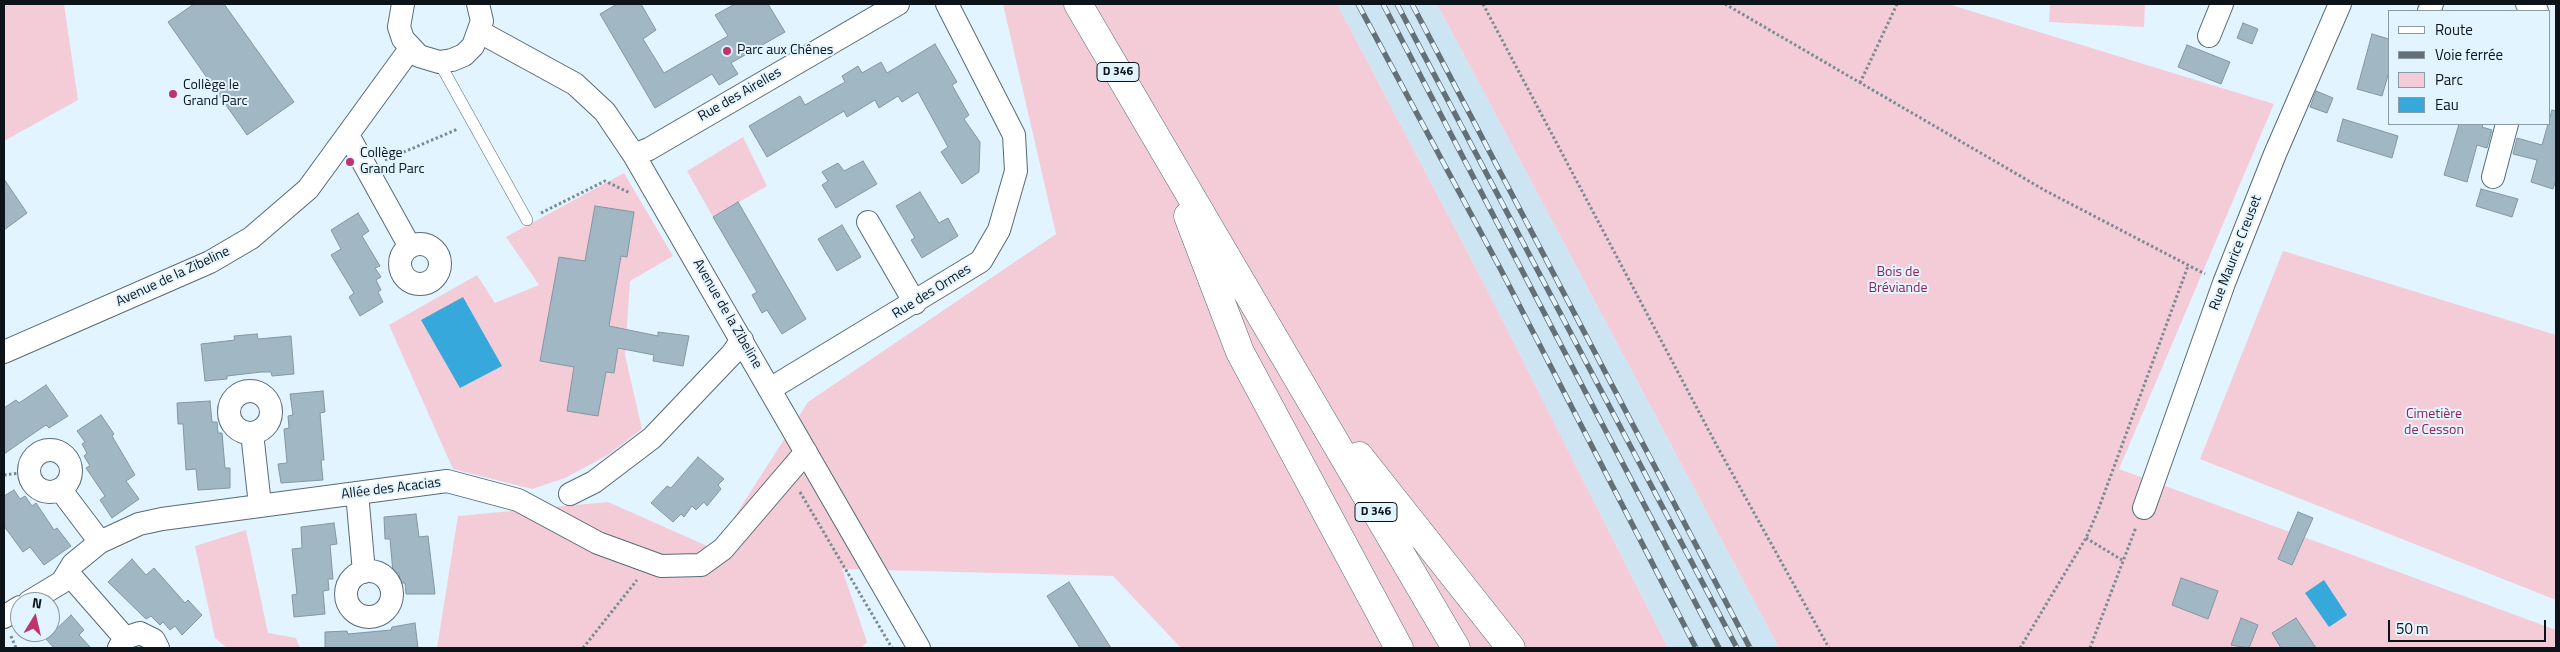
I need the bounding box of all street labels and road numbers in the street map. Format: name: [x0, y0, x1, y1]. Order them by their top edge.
road number: D 346: [1097, 62, 1139, 82]
street label: Rue des Airelles: [695, 64, 785, 126]
street label: Rue Maurice Creuset: [2206, 193, 2266, 313]
street label: Avenue de la Zibeline: [113, 243, 233, 311]
street label: Avenue de la Zibeline: [689, 256, 765, 372]
street label: Rue des Ormes: [890, 261, 974, 323]
street label: Allée des Acacias: [340, 475, 442, 503]
road number: D 346: [1355, 502, 1397, 522]

